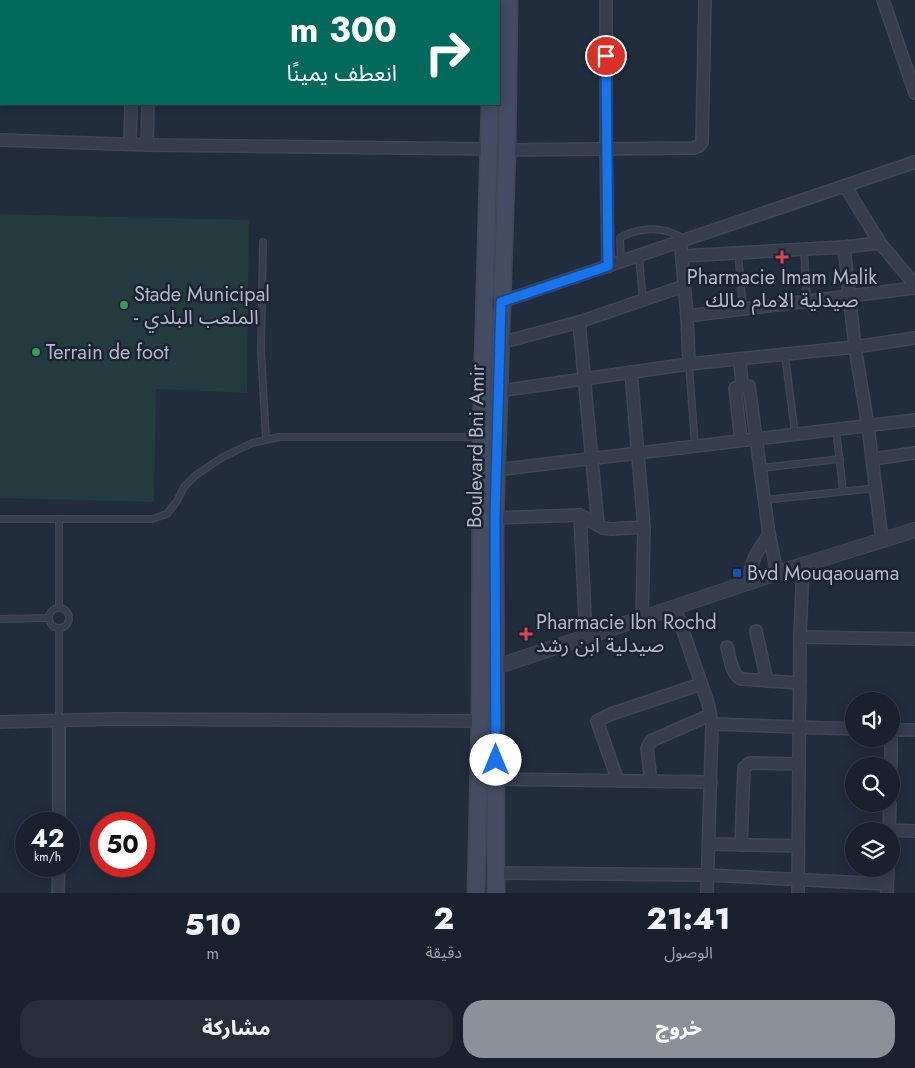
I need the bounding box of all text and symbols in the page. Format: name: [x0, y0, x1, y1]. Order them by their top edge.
text: 300 m: [290, 5, 397, 55]
icon: right: [415, 20, 480, 85]
pin: [585, 35, 627, 77]
icon: arrive: [592, 42, 620, 70]
text: انعطف يمينًا: [287, 57, 397, 89]
marker: Pharmacie Imam Malik صيدلية الامام مالك: [776, 251, 788, 263]
place label: Pharmacie Imam Malik صيدلية الامام مالك: [687, 263, 877, 315]
place label: Stade Municipal - الملعب البلدي: [134, 280, 270, 332]
marker: Stade Municipal - الملعب البلدي: [118, 299, 130, 311]
place label: Terrain de foot: [46, 338, 169, 367]
marker: Terrain de foot: [30, 346, 42, 358]
street label: Boulevard Bni Amir: [460, 364, 492, 528]
place label: Bvd Mouqaouama: [747, 559, 899, 588]
marker: Bvd Mouqaouama: [731, 567, 743, 579]
place label: Pharmacie Ibn Rochd صيدلية ابن رشد: [536, 608, 717, 660]
marker: Pharmacie Ibn Rochd صيدلية ابن رشد: [520, 628, 532, 640]
map controls: [845, 692, 900, 877]
button: sound: [845, 692, 900, 747]
position arrow: [469, 733, 521, 785]
button: search: [845, 757, 900, 812]
speed limit sign: 50: [90, 812, 155, 877]
text: 42: [31, 820, 64, 856]
button: layers: [845, 822, 900, 877]
text: km/h: [34, 848, 61, 866]
text: 2: [433, 897, 454, 940]
text: 21:41: [647, 897, 730, 940]
text: 510: [185, 903, 241, 946]
text: دقيقة: [425, 941, 462, 964]
text: الوصول: [664, 941, 713, 964]
text: m: [206, 942, 219, 965]
button: مشاركة: [20, 1000, 453, 1058]
button: خروج: [463, 1000, 895, 1058]

